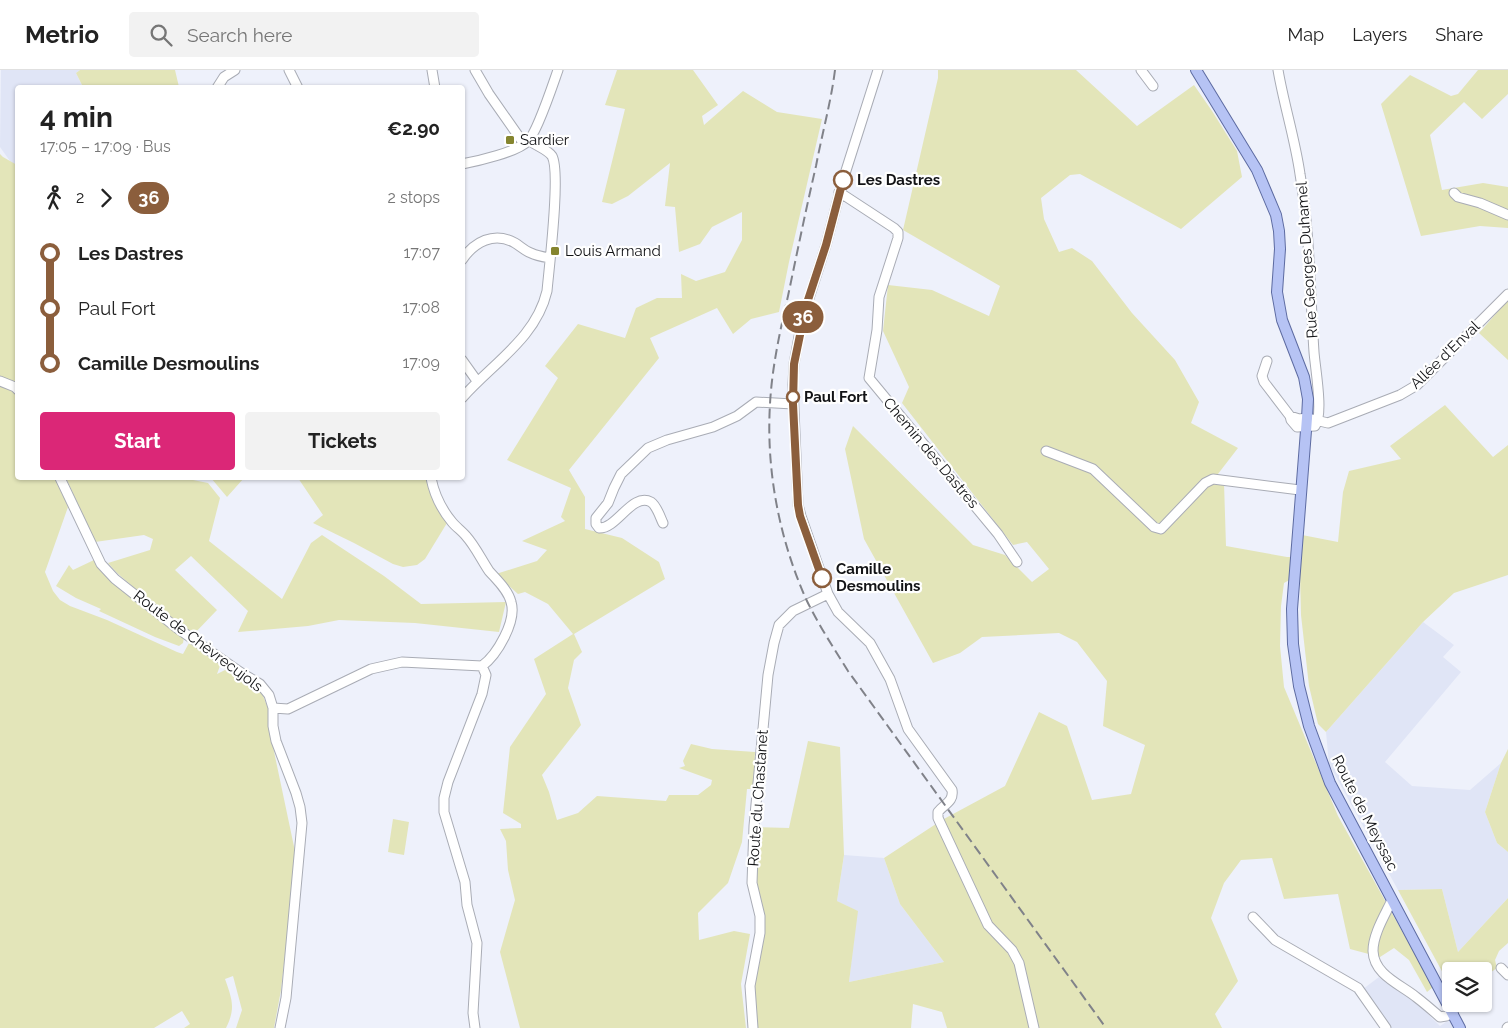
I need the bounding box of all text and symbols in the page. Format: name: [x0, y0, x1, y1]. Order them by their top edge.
search box: [129, 12, 479, 57]
text: Metrio: [25, 20, 99, 49]
icon: search: [147, 21, 175, 49]
text: Search here: [187, 24, 292, 46]
text: Map: [1288, 24, 1324, 45]
text: Layers: [1352, 24, 1407, 45]
text: Share: [1435, 24, 1483, 45]
text: 4 min: [40, 101, 113, 134]
text: €2.90: [387, 117, 440, 139]
place label: Sardier: [520, 131, 570, 149]
marker: Sardier: [504, 134, 516, 146]
text: 17:05 – 17:09 · Bus: [40, 137, 171, 156]
marker: Les Dastres: [833, 170, 853, 190]
place label: Les Dastres: [857, 171, 940, 189]
street label: Rue Georges Duhamel: [1292, 180, 1321, 339]
icon: walk: [40, 184, 68, 212]
icon: forward: [92, 184, 120, 212]
text: 36: [138, 187, 159, 208]
text: 2: [76, 188, 84, 207]
text: 2 stops: [388, 188, 440, 207]
text: Les Dastres: [78, 242, 183, 264]
place label: Louis Armand: [565, 242, 661, 260]
text: 17:07: [403, 243, 440, 262]
marker: Louis Armand: [549, 245, 561, 257]
text: Paul Fort: [78, 297, 156, 319]
text: 17:08: [402, 298, 440, 317]
line badge: 36: [780, 301, 826, 333]
text: 36: [793, 306, 813, 327]
street label: Allée d'Enval: [1406, 317, 1484, 393]
text: Camille Desmoulins: [78, 352, 260, 374]
text: 17:09: [403, 353, 440, 372]
place label: Paul Fort: [804, 388, 868, 406]
marker: Paul Fort: [786, 390, 800, 404]
street label: Chemin des Dastres: [879, 394, 983, 512]
button: Start: [40, 412, 235, 470]
button: Tickets: [245, 412, 440, 470]
place label: Camille Desmoulins: [836, 560, 921, 595]
marker: Camille Desmoulins: [812, 568, 832, 588]
street label: Route de Chèvrecujols: [130, 587, 266, 695]
street label: Route du Chastanet: [744, 729, 772, 867]
street label: Route de Meyssac: [1328, 752, 1402, 874]
map controls: [1442, 962, 1492, 1012]
button: layers: [1442, 962, 1492, 1012]

